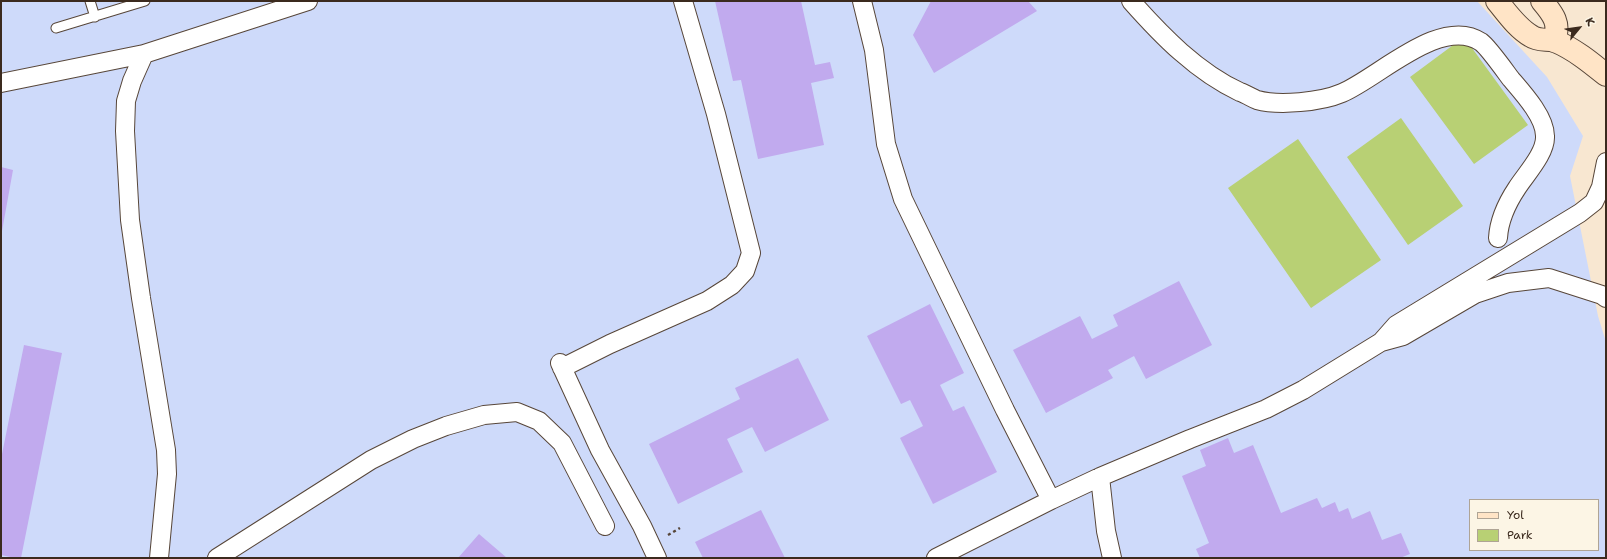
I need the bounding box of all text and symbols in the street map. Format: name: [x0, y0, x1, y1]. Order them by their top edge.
north arrow: [1559, 8, 1599, 48]
text: K: [1582, 15, 1598, 29]
legend: [1469, 499, 1599, 551]
text: Yol: [1507, 507, 1524, 523]
text: Park: [1507, 527, 1533, 543]

